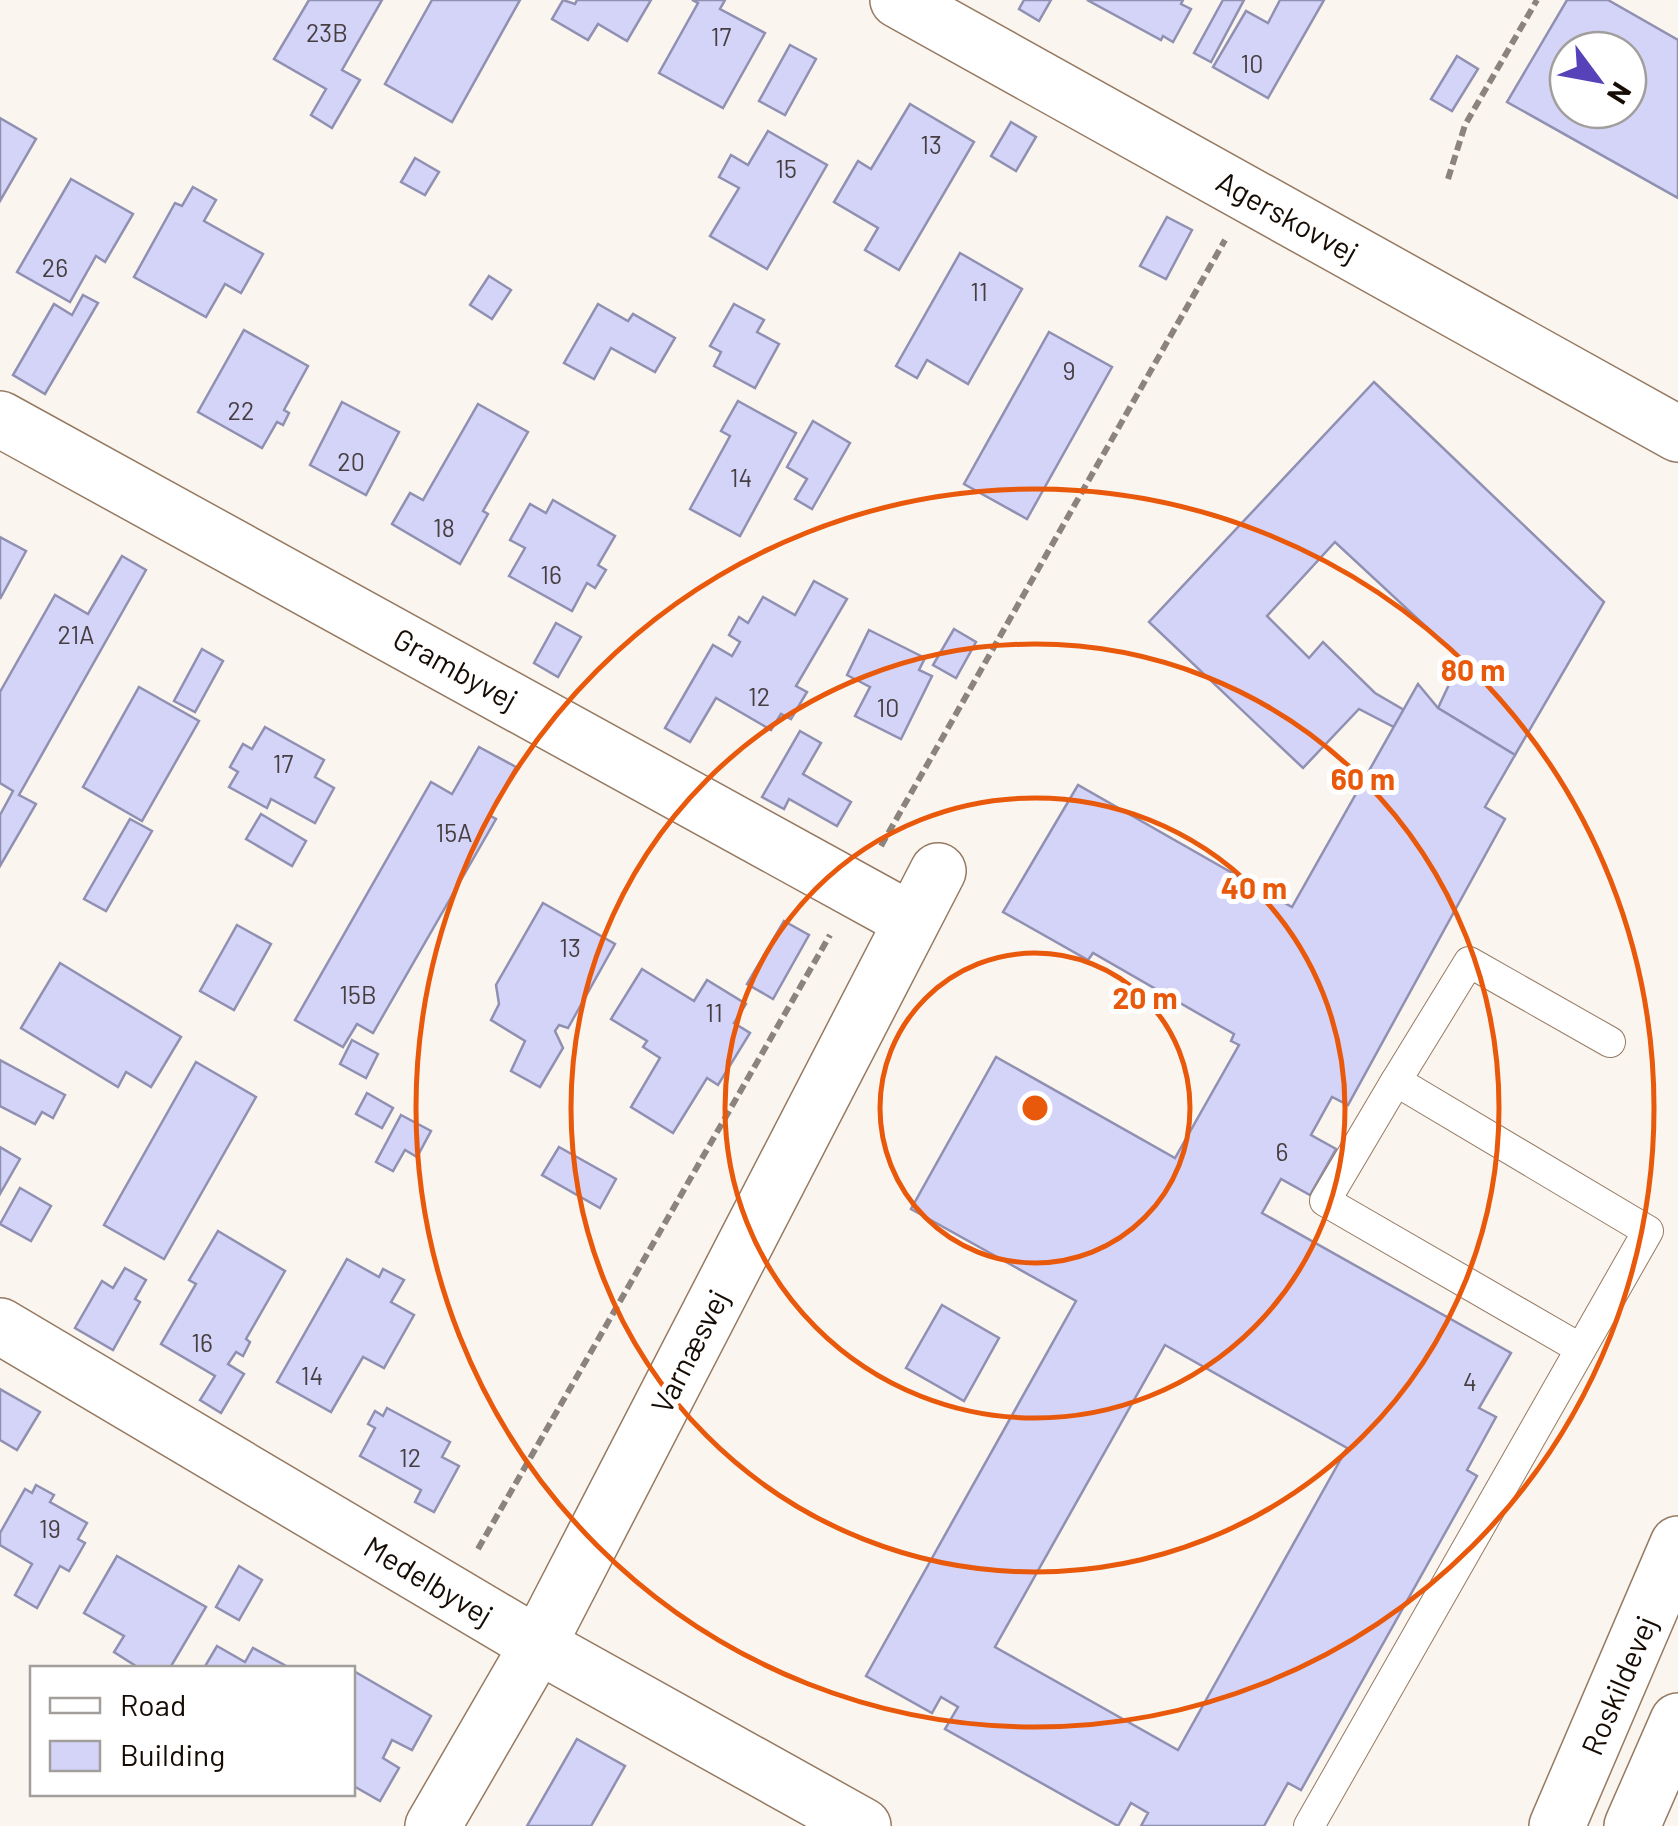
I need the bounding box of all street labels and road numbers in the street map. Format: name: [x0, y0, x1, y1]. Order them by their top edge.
street label: Agerskovvej: [1211, 162, 1365, 270]
street label: Grambyvej: [388, 619, 524, 717]
street label: Varnæsvej: [643, 1283, 735, 1419]
street label: Medelbyvej: [358, 1528, 500, 1632]
street label: Roskildevej: [1573, 1610, 1663, 1760]

